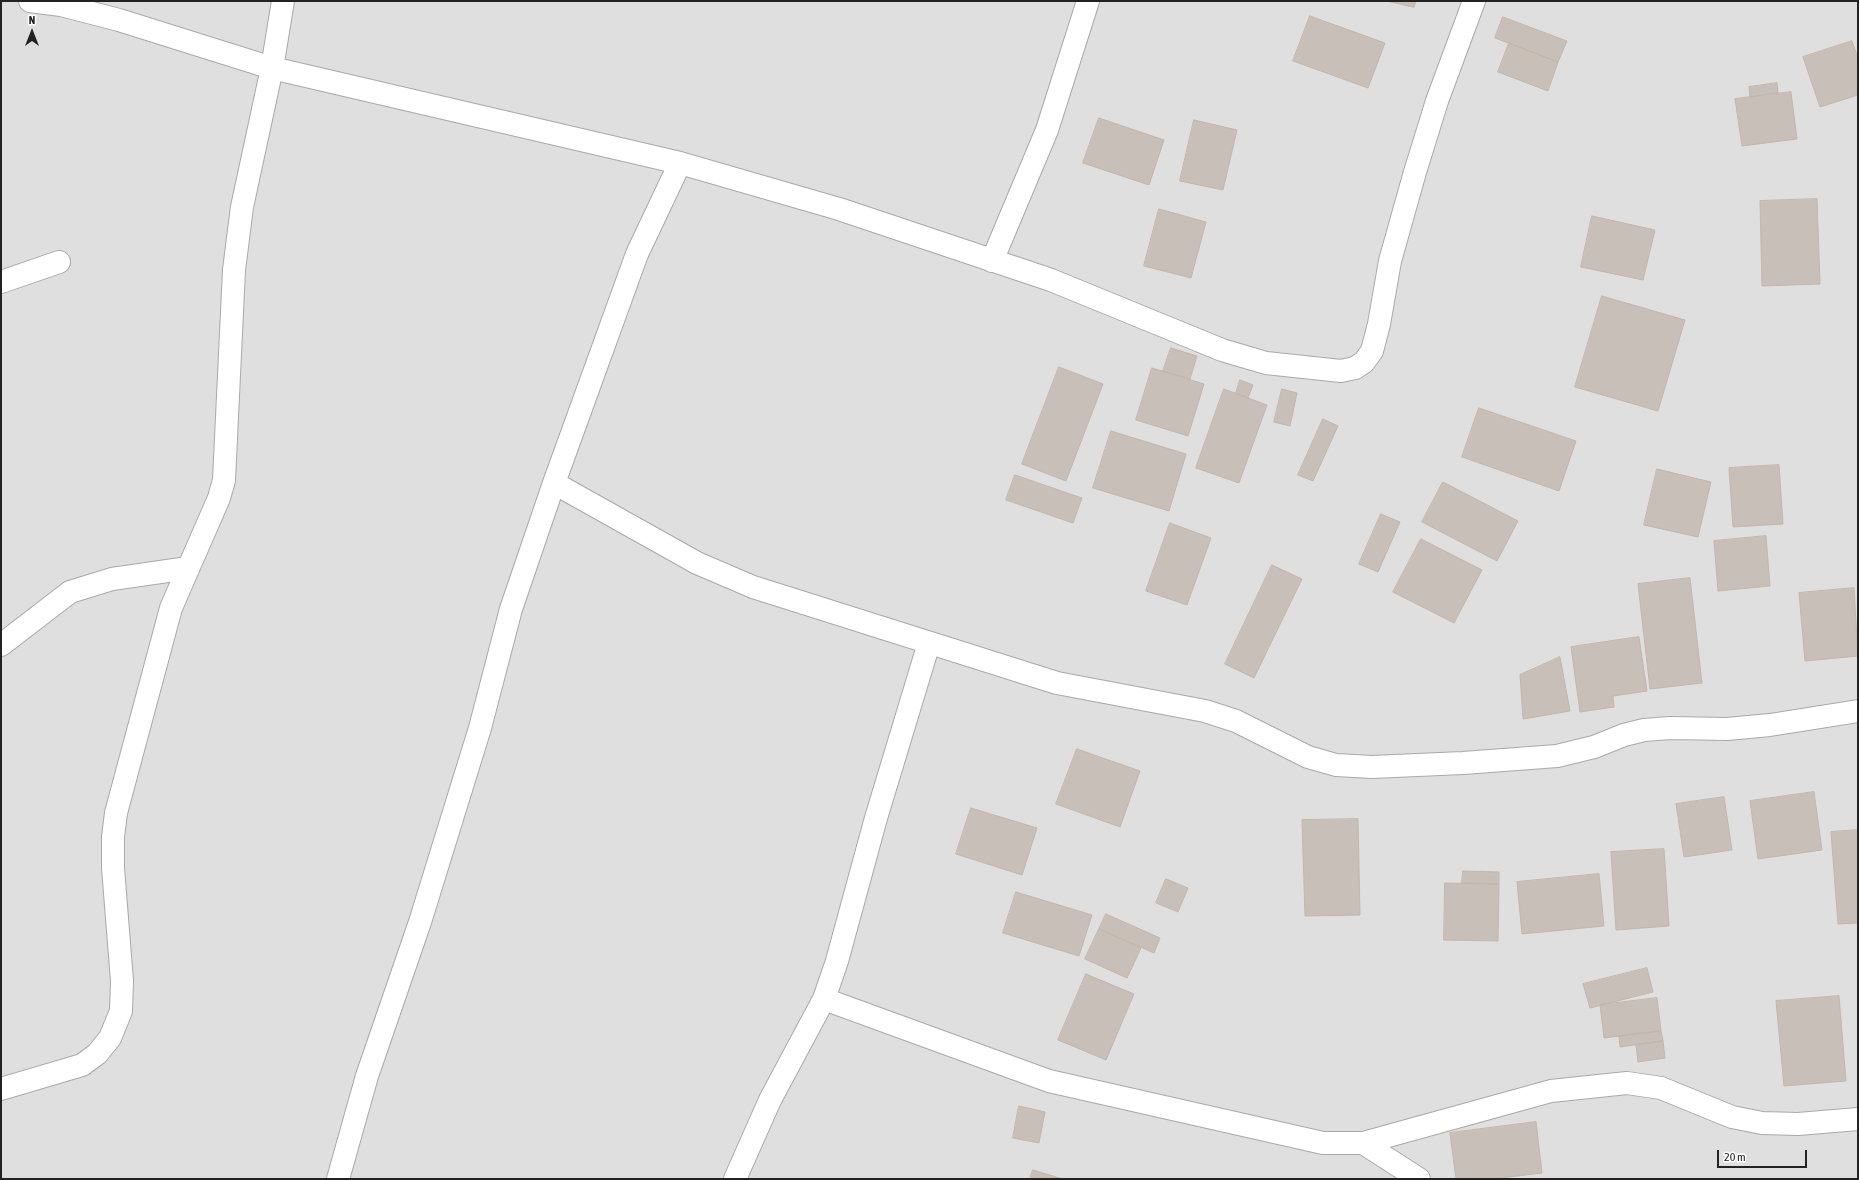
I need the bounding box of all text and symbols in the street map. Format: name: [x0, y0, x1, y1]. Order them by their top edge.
north arrow: [12, 12, 52, 52]
text: N: [29, 14, 35, 26]
scale bar: [1719, 1142, 1809, 1168]
text: 20 m: [1724, 1150, 1746, 1164]

